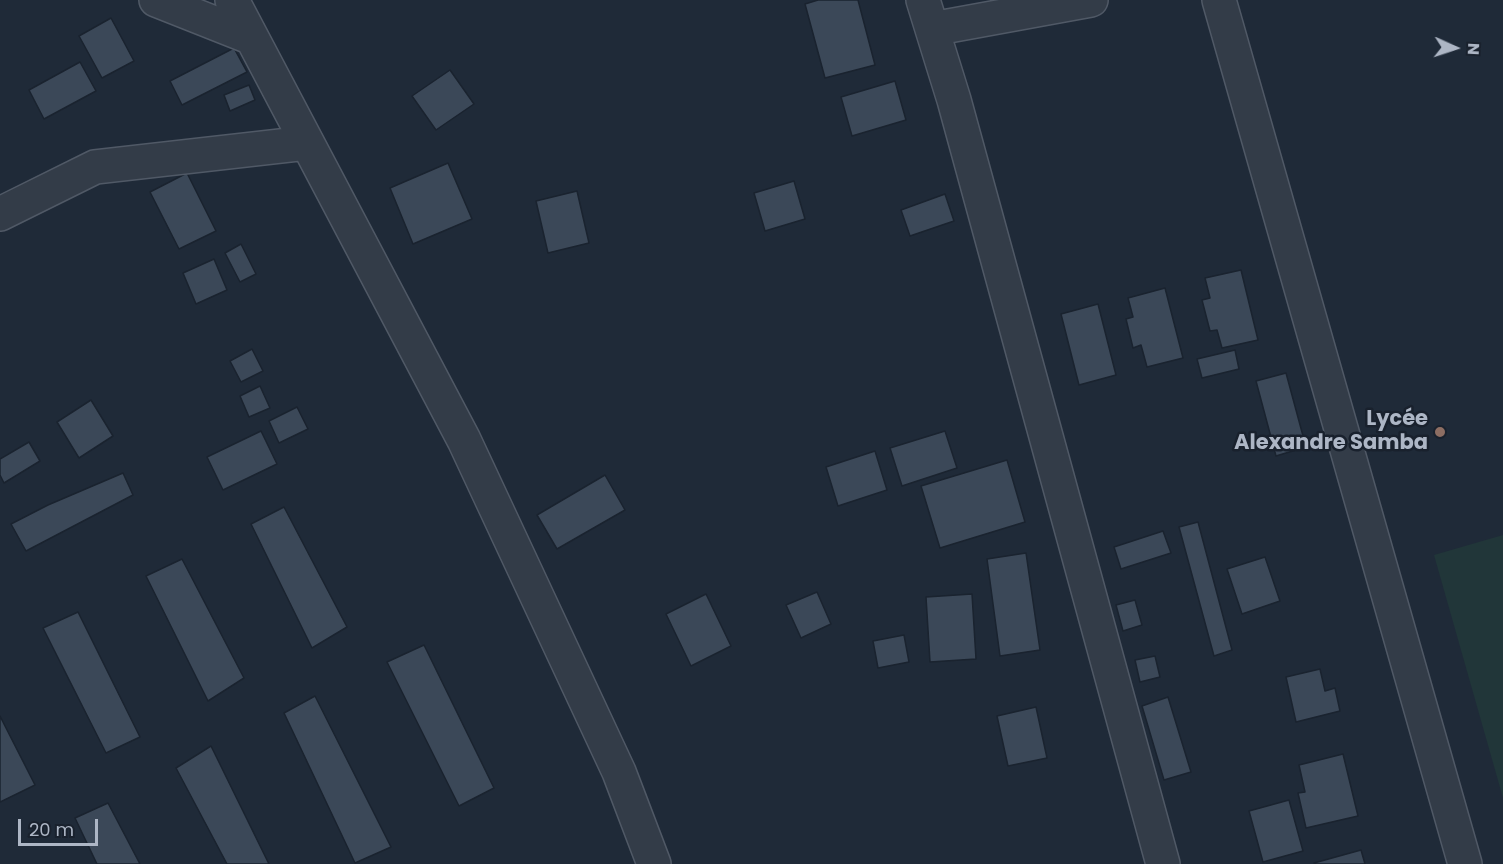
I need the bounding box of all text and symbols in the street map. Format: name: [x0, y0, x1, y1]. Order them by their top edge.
north arrow: [1425, 18, 1485, 78]
text: N: [1462, 42, 1485, 56]
place label: Lycée Alexandre Samba: [1234, 407, 1428, 457]
marker: Lycée Alexandre Samba: [1433, 425, 1447, 439]
scale bar: [21, 807, 100, 845]
text: 20 m: [29, 817, 74, 842]

